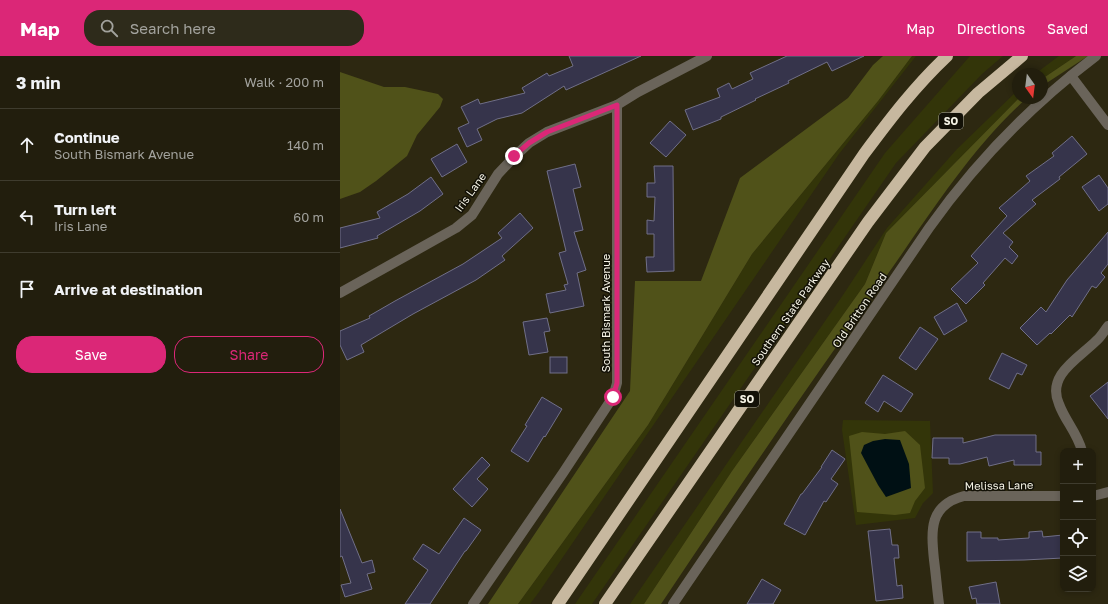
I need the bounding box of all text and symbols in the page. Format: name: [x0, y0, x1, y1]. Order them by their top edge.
search box: [84, 10, 364, 46]
text: Map: [20, 17, 60, 40]
icon: search: [98, 17, 120, 39]
text: Search here: [130, 19, 216, 37]
text: Map: [906, 20, 935, 37]
text: Directions: [957, 20, 1025, 37]
text: Saved: [1047, 20, 1088, 37]
north arrow: [1012, 68, 1048, 104]
text: 3 min: [16, 72, 60, 93]
text: Walk · 200 m: [244, 74, 324, 90]
road number: SO: [939, 113, 963, 129]
text: Continue: [54, 128, 120, 146]
icon: ahead: [16, 134, 38, 156]
text: 140 m: [287, 137, 324, 153]
text: South Bismark Avenue: [54, 146, 194, 162]
route end: [505, 147, 523, 165]
street label: Iris Lane: [452, 170, 488, 214]
text: Turn left: [54, 200, 116, 218]
icon: left: [16, 206, 38, 228]
text: 60 m: [293, 209, 324, 225]
text: Iris Lane: [54, 218, 107, 234]
street label: South Bismark Avenue: [599, 254, 612, 372]
street label: Southern State Parkway: [748, 256, 832, 368]
street label: Old Britton Road: [829, 270, 889, 350]
icon: arrive: [16, 278, 38, 300]
text: Arrive at destination: [54, 280, 203, 298]
button: Save: [16, 336, 166, 373]
button: Share: [174, 336, 324, 373]
route start: [604, 388, 622, 406]
road number: SO: [735, 391, 759, 407]
map controls: [1060, 448, 1096, 592]
button: +: [1060, 448, 1096, 484]
street label: Melissa Lane: [965, 478, 1033, 492]
button: −: [1060, 484, 1096, 520]
button: locate: [1060, 520, 1096, 556]
button: layers: [1060, 556, 1096, 592]

